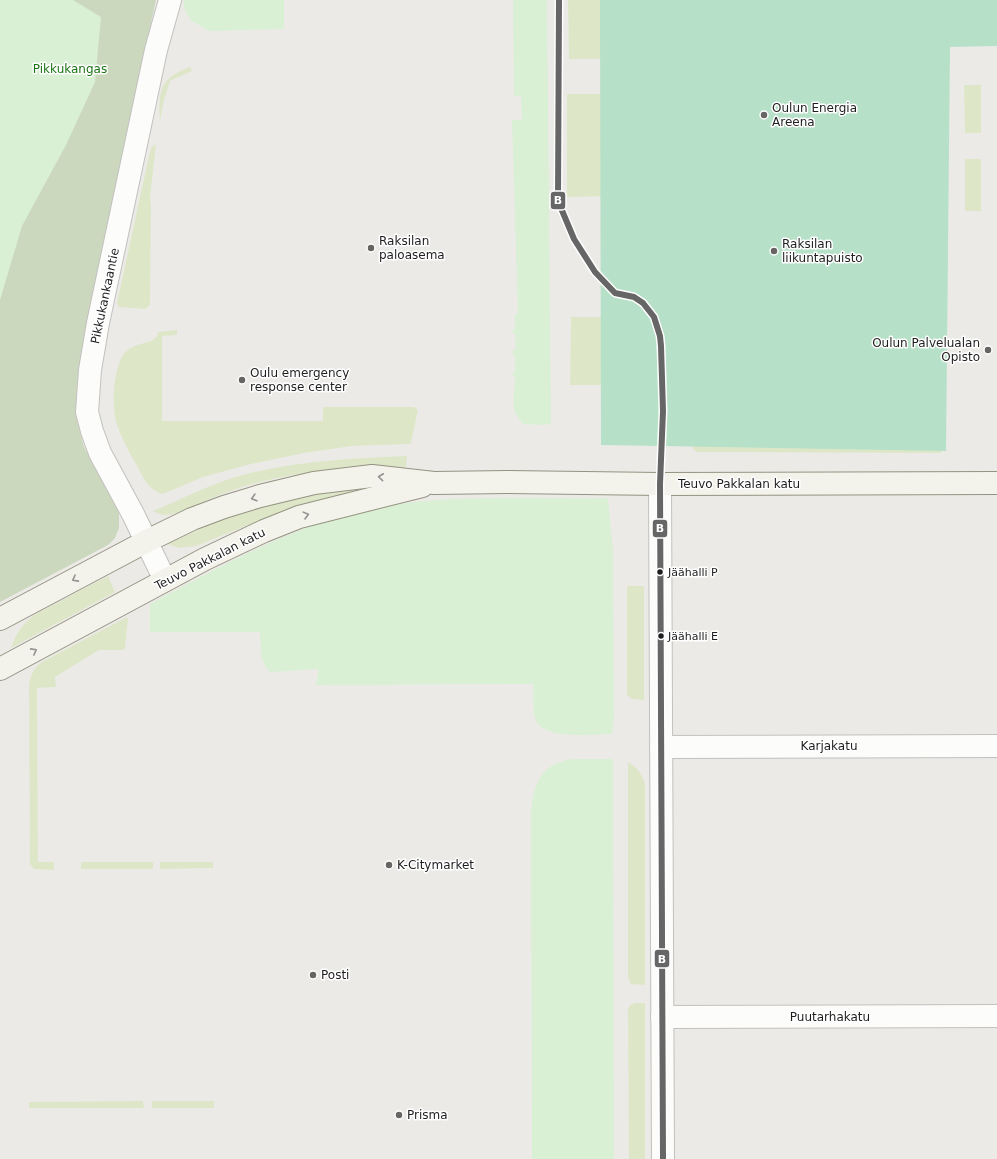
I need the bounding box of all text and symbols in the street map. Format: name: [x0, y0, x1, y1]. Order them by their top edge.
park label: Pikkukangas: [33, 62, 107, 76]
place label: Oulun Energia Areena: [772, 101, 857, 129]
marker: Oulun Energia Areena: [759, 110, 769, 120]
line badge: B: [550, 191, 566, 210]
text: B: [554, 194, 562, 207]
place label: Raksilan paloasema: [379, 234, 445, 262]
place label: Raksilan liikuntapuisto: [782, 237, 863, 265]
marker: Raksilan paloasema: [366, 243, 376, 253]
marker: Raksilan liikuntapuisto: [769, 246, 779, 256]
street label: Pikkukankaantie: [88, 247, 122, 345]
place label: Oulun Palvelualan Opisto: [872, 336, 980, 364]
marker: Oulun Palvelualan Opisto: [983, 345, 993, 355]
place label: Oulu emergency response center: [250, 366, 349, 394]
marker: Oulu emergency response center: [237, 375, 247, 385]
one-way arrow: [378, 473, 384, 482]
street label: Teuvo Pakkalan katu: [677, 477, 800, 491]
one-way arrow: [250, 493, 257, 502]
one-way arrow: [303, 512, 309, 520]
line badge: B: [652, 519, 668, 538]
text: B: [656, 522, 664, 535]
street label: Teuvo Pakkalan katu: [152, 525, 268, 593]
place label: Jäähalli P: [667, 566, 718, 579]
marker: Jäähalli P: [655, 567, 665, 577]
one-way arrow: [72, 574, 80, 581]
place label: Jäähalli E: [667, 630, 718, 643]
marker: Jäähalli E: [656, 631, 666, 641]
one-way arrow: [30, 648, 38, 655]
street label: Karjakatu: [800, 739, 858, 753]
place label: K-Citymarket: [397, 858, 474, 872]
marker: K-Citymarket: [384, 860, 394, 870]
line badge: B: [654, 949, 670, 968]
text: B: [658, 953, 666, 966]
place label: Posti: [321, 968, 349, 982]
marker: Posti: [308, 970, 318, 980]
street label: Puutarhakatu: [790, 1010, 870, 1024]
place label: Prisma: [407, 1108, 448, 1122]
marker: Prisma: [394, 1110, 404, 1120]

